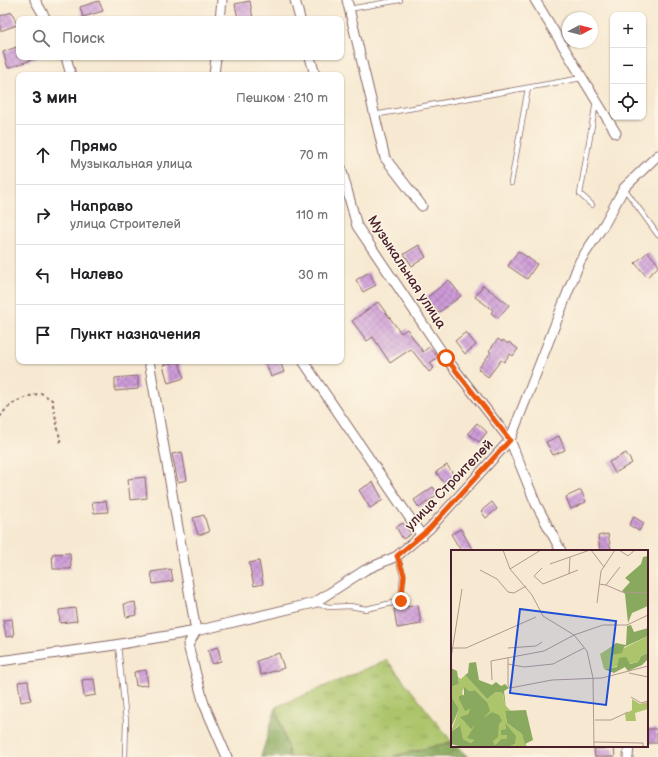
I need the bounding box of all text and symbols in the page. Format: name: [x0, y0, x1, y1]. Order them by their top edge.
north arrow: [562, 12, 598, 48]
map controls: [610, 12, 646, 120]
button: +: [610, 12, 646, 48]
search box: [16, 16, 344, 60]
icon: search: [30, 27, 52, 49]
text: Поиск: [62, 29, 105, 48]
button: −: [610, 48, 646, 84]
button: locate: [610, 84, 646, 120]
text: 3 мин: [32, 88, 77, 108]
text: Пешком · 210 m: [236, 90, 328, 106]
text: Прямо: [70, 137, 117, 156]
icon: ahead: [32, 144, 54, 166]
text: 70 m: [300, 147, 328, 163]
text: Музыкальная улица: [70, 156, 192, 172]
text: Направо: [70, 197, 133, 216]
icon: right: [32, 204, 54, 226]
text: 110 m: [296, 207, 328, 223]
street label: Музыкальная улица: [364, 212, 450, 333]
text: улица Строителей: [70, 216, 181, 232]
icon: left: [32, 264, 54, 286]
text: Налево: [70, 265, 123, 284]
text: 30 m: [298, 267, 328, 283]
icon: arrive: [32, 324, 54, 346]
text: Пункт назначения: [70, 325, 201, 344]
route start: [437, 349, 455, 367]
street label: улица Строителей: [401, 436, 497, 534]
inset map: [451, 550, 648, 747]
route end: [392, 592, 410, 610]

